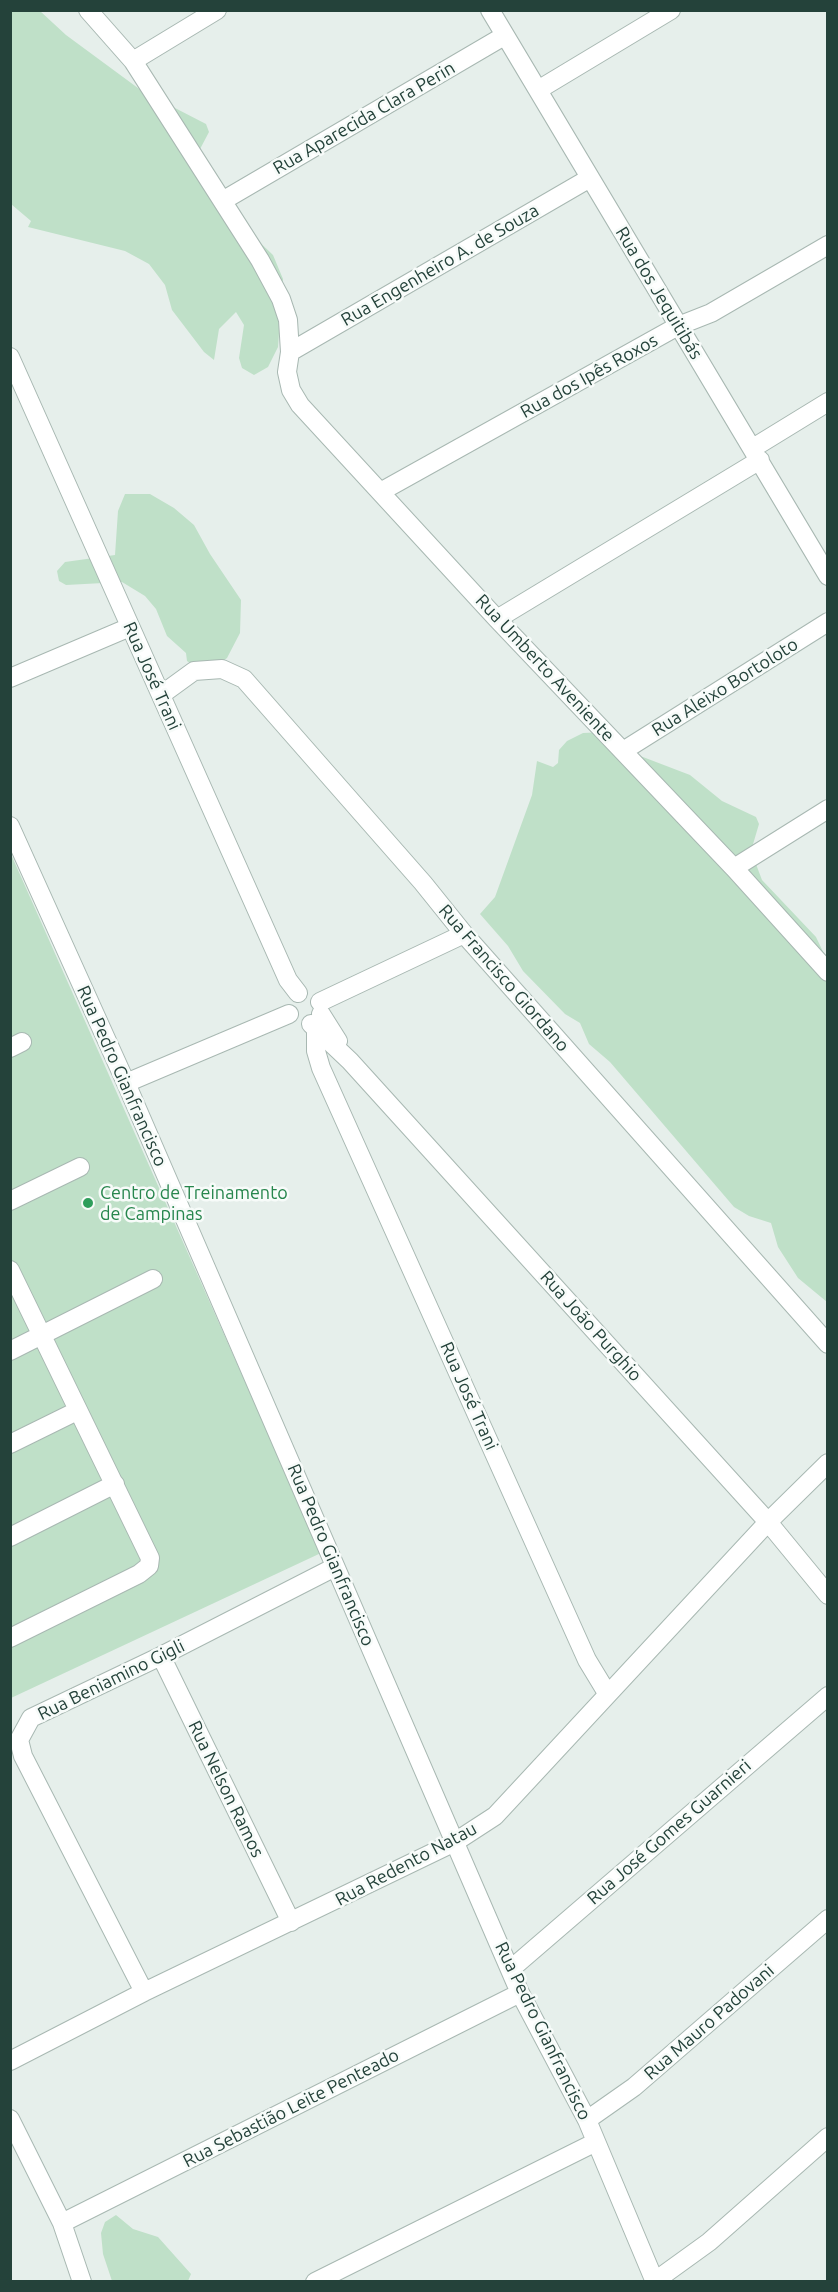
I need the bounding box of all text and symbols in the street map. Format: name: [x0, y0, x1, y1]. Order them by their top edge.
street label: Rua Aparecida Clara Perin: [269, 57, 459, 179]
street label: Rua Engenheiro A. de Souza: [337, 199, 543, 331]
street label: Rua dos Jequitibás: [611, 223, 707, 363]
street label: Rua dos Ipês Roxos: [517, 329, 661, 423]
street label: Rua Umberto Aveniente: [471, 590, 619, 746]
street label: Rua José Trani: [118, 619, 186, 733]
street label: Rua Aleixo Bortoloto: [648, 633, 802, 741]
street label: Rua Francisco Giordano: [434, 900, 574, 1056]
street label: Rua Pedro Gianfrancisco: [72, 982, 172, 1170]
place label: Centro de Treinamento de Campinas: [100, 1182, 288, 1224]
marker: Centro de Treinamento de Campinas: [81, 1196, 95, 1210]
street label: Rua João Purghio: [536, 1266, 646, 1386]
street label: Rua José Trani: [435, 1339, 503, 1453]
street label: Rua Pedro Gianfrancisco: [283, 1461, 379, 1649]
street label: Rua Beniamino Gigli: [34, 1635, 188, 1725]
street label: Rua Nelson Ramos: [184, 1717, 268, 1861]
street label: Rua José Gomes Guarnieri: [583, 1755, 755, 1909]
street label: Rua Redento Natau: [332, 1818, 480, 1910]
street label: Rua Pedro Gianfrancisco: [490, 1938, 596, 2124]
street label: Rua Mauro Padovani: [640, 1960, 778, 2084]
street label: Rua Sebastião Leite Penteado: [179, 2044, 403, 2172]

